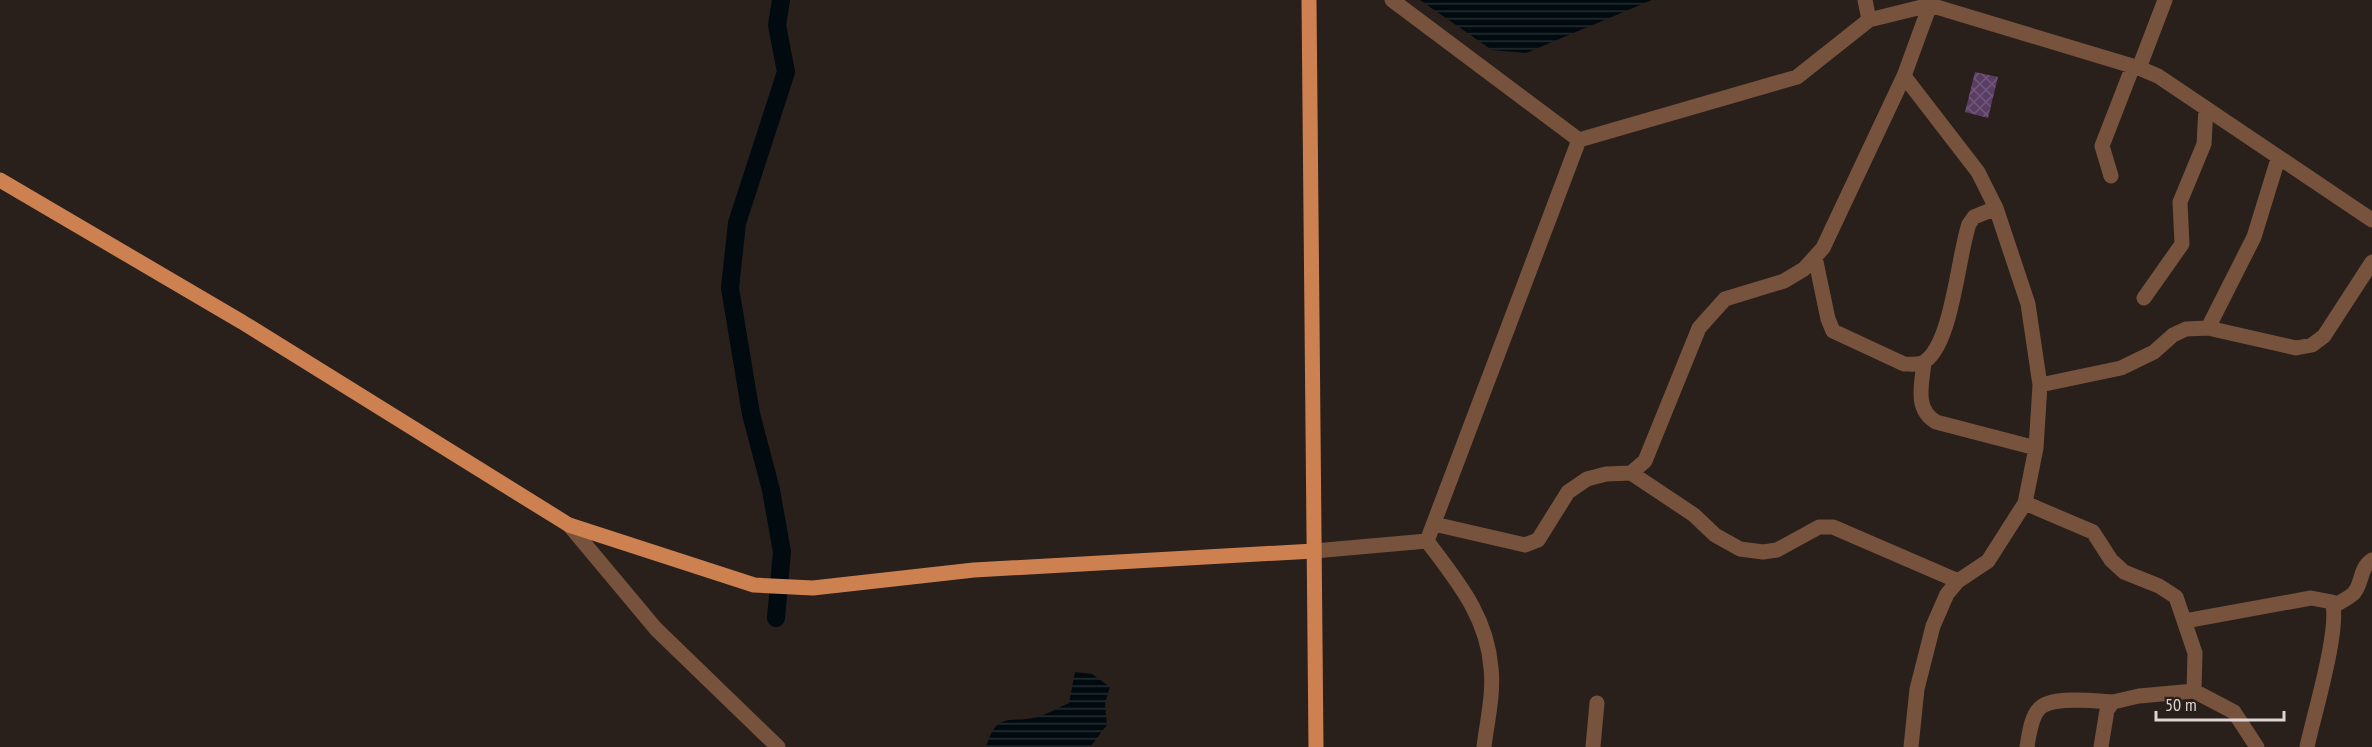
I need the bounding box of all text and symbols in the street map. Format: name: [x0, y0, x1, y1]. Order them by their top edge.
scale bar: [2156, 684, 2284, 722]
text: 50 m: [2165, 693, 2197, 716]

